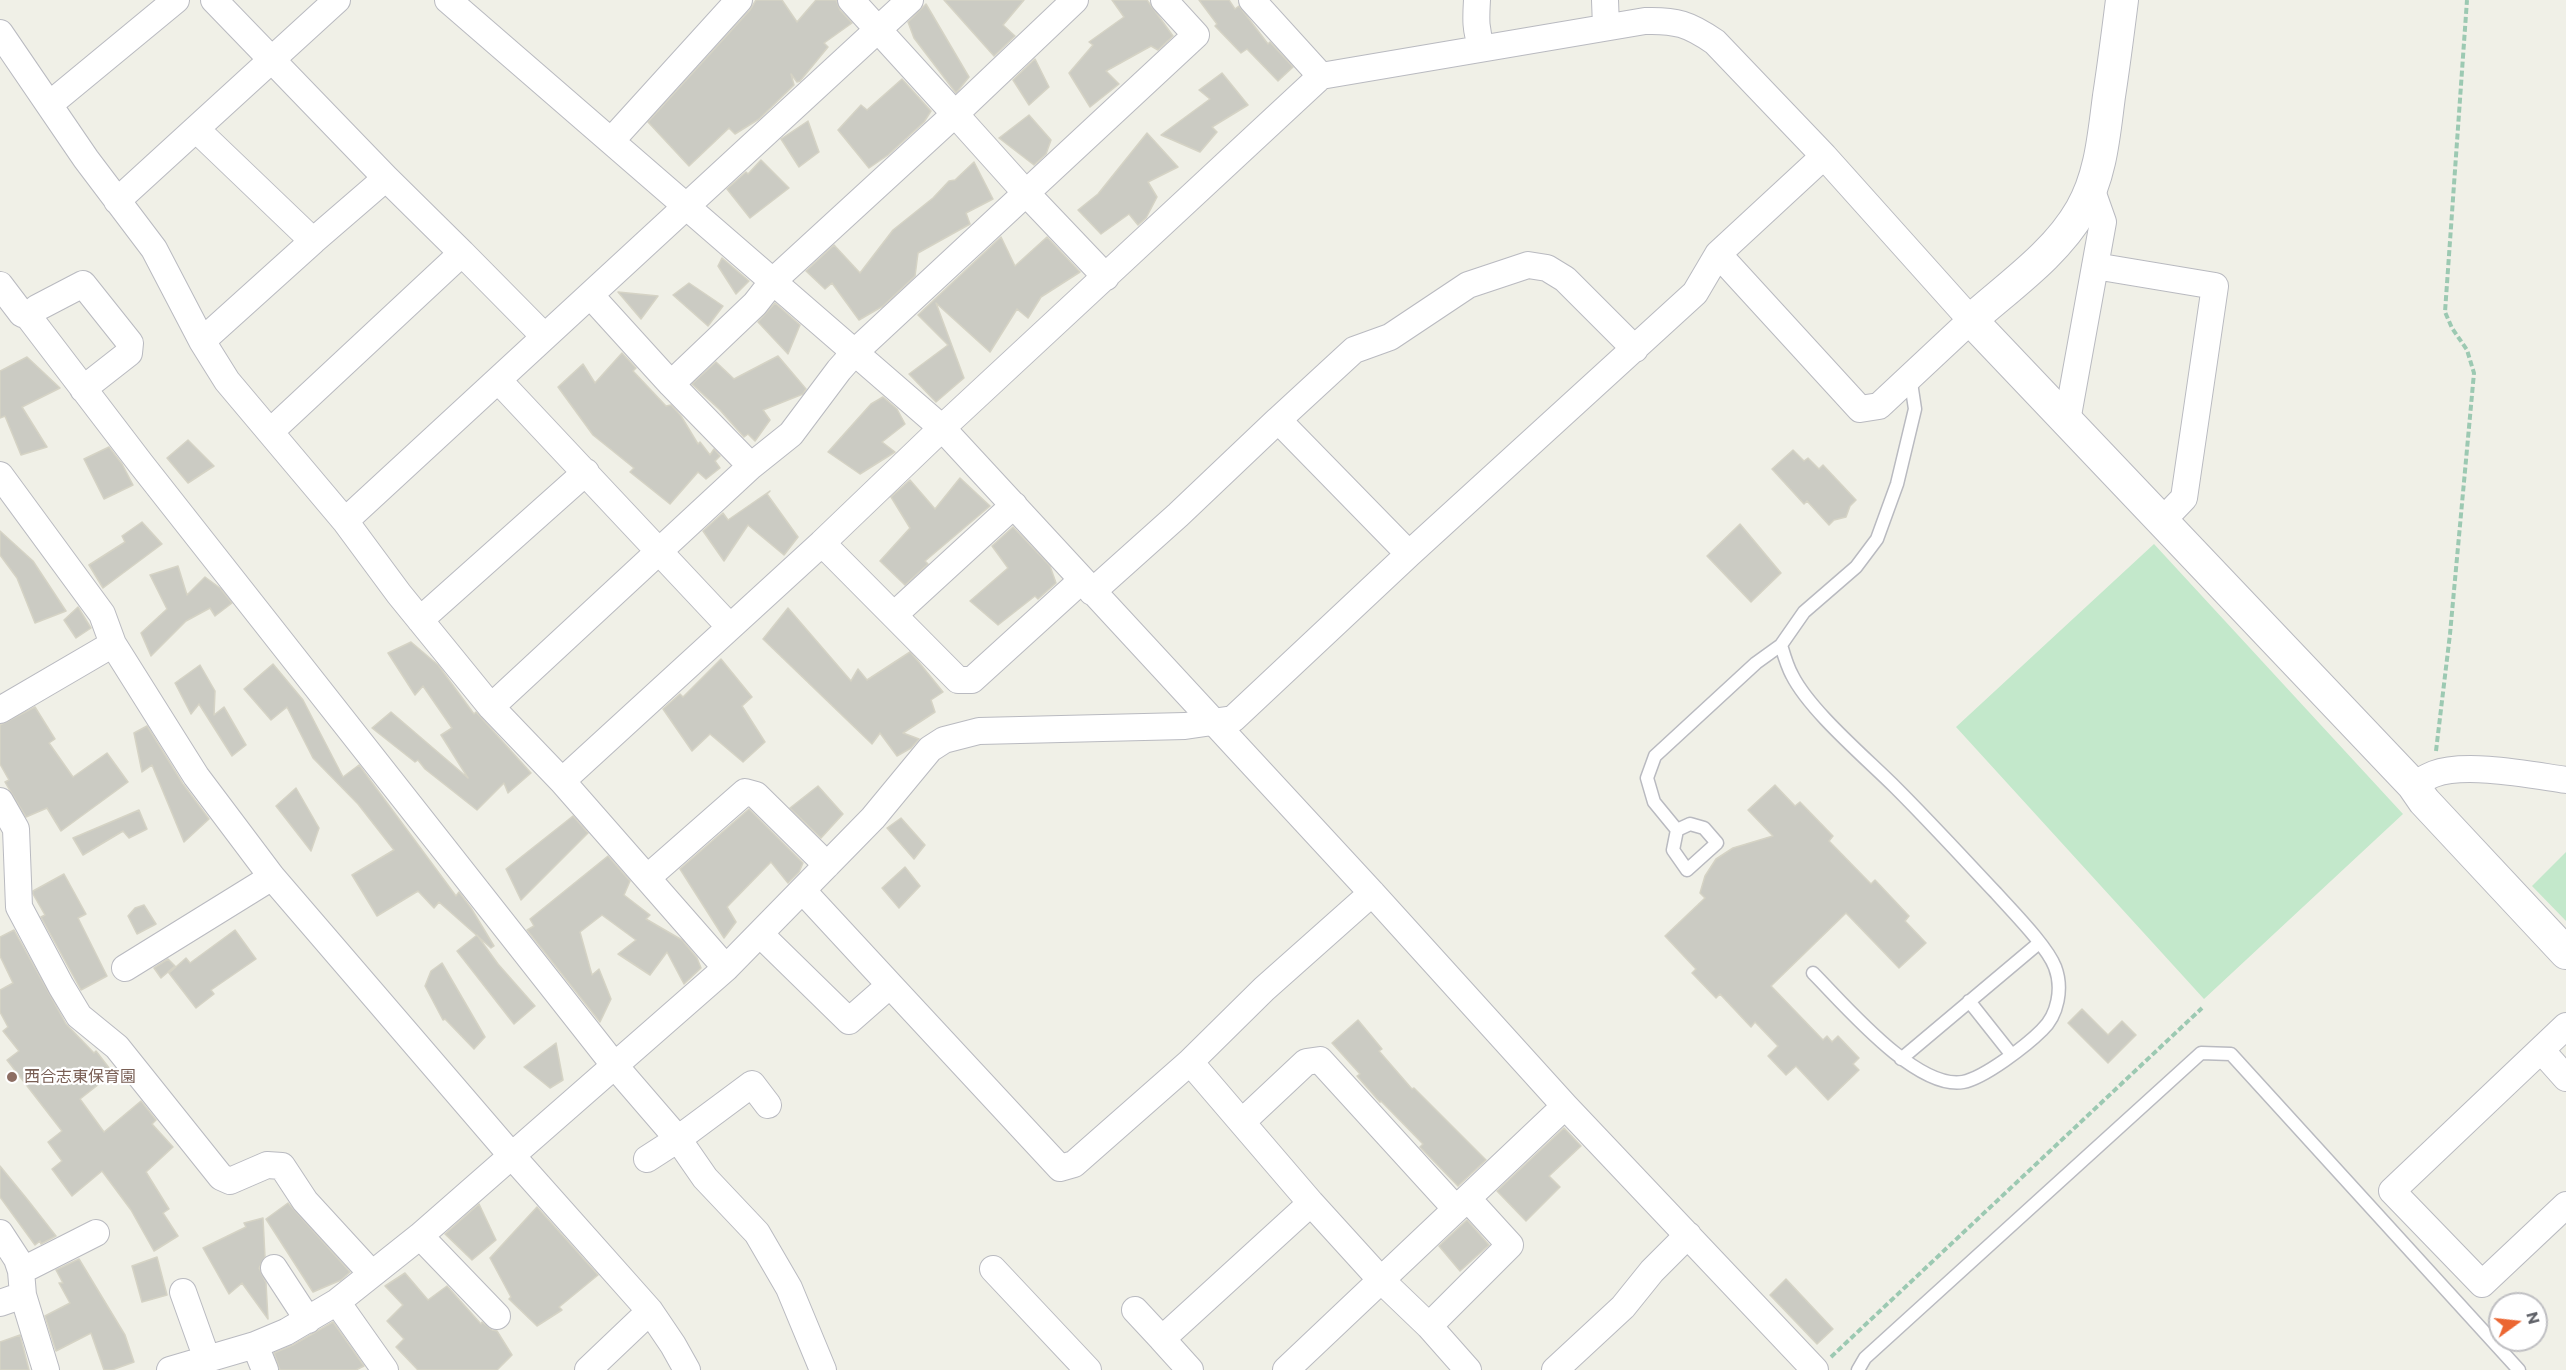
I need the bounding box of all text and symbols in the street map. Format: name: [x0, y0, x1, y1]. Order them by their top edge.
place label: 西合志東保育園: [24, 1067, 136, 1087]
marker: 西合志東保育園: [5, 1070, 19, 1084]
north arrow: [2488, 1292, 2548, 1352]
text: N: [2523, 1309, 2545, 1326]

